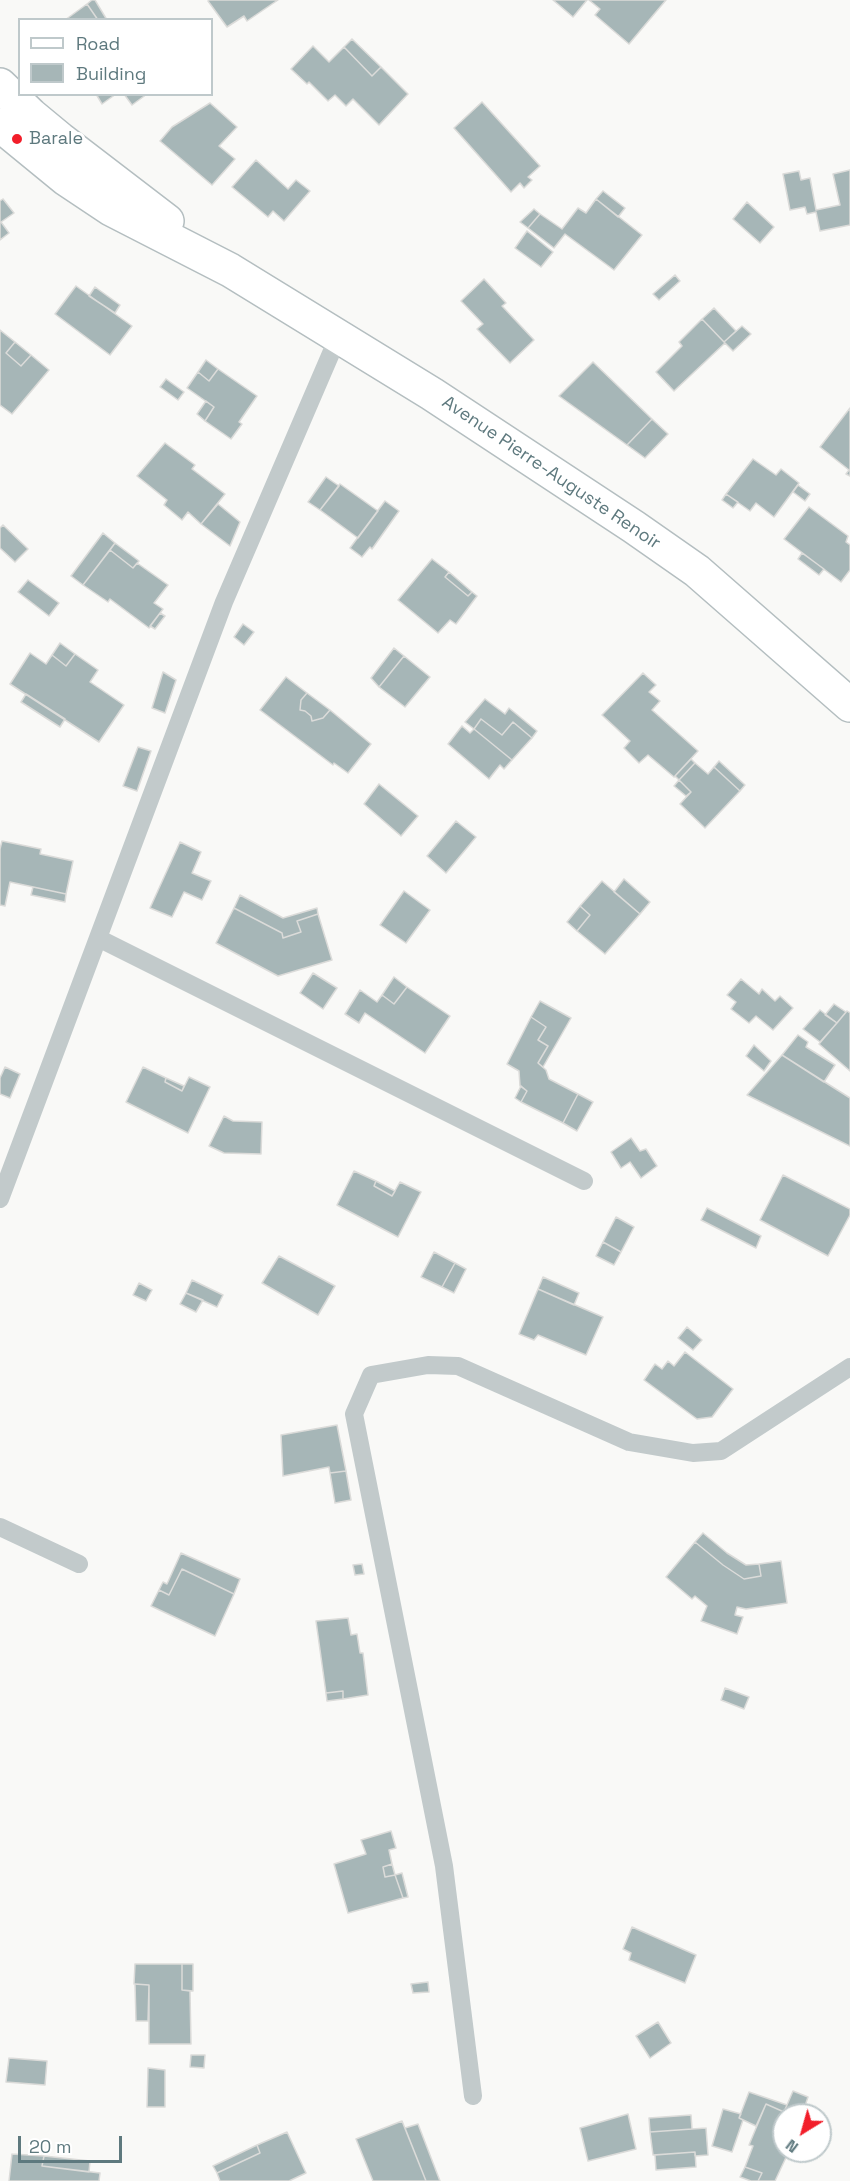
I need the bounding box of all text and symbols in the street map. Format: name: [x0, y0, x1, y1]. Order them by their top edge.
legend: [18, 18, 213, 96]
text: Road: [76, 32, 120, 55]
text: Building: [76, 62, 146, 85]
place label: Barale: [29, 128, 83, 150]
marker: Barale: [10, 132, 24, 146]
street label: Avenue Pierre-Auguste Renoir: [438, 392, 664, 554]
north arrow: [772, 2103, 832, 2163]
scale bar: [21, 2124, 124, 2162]
text: 20 m: [29, 2135, 72, 2158]
text: N: [781, 2135, 803, 2158]

